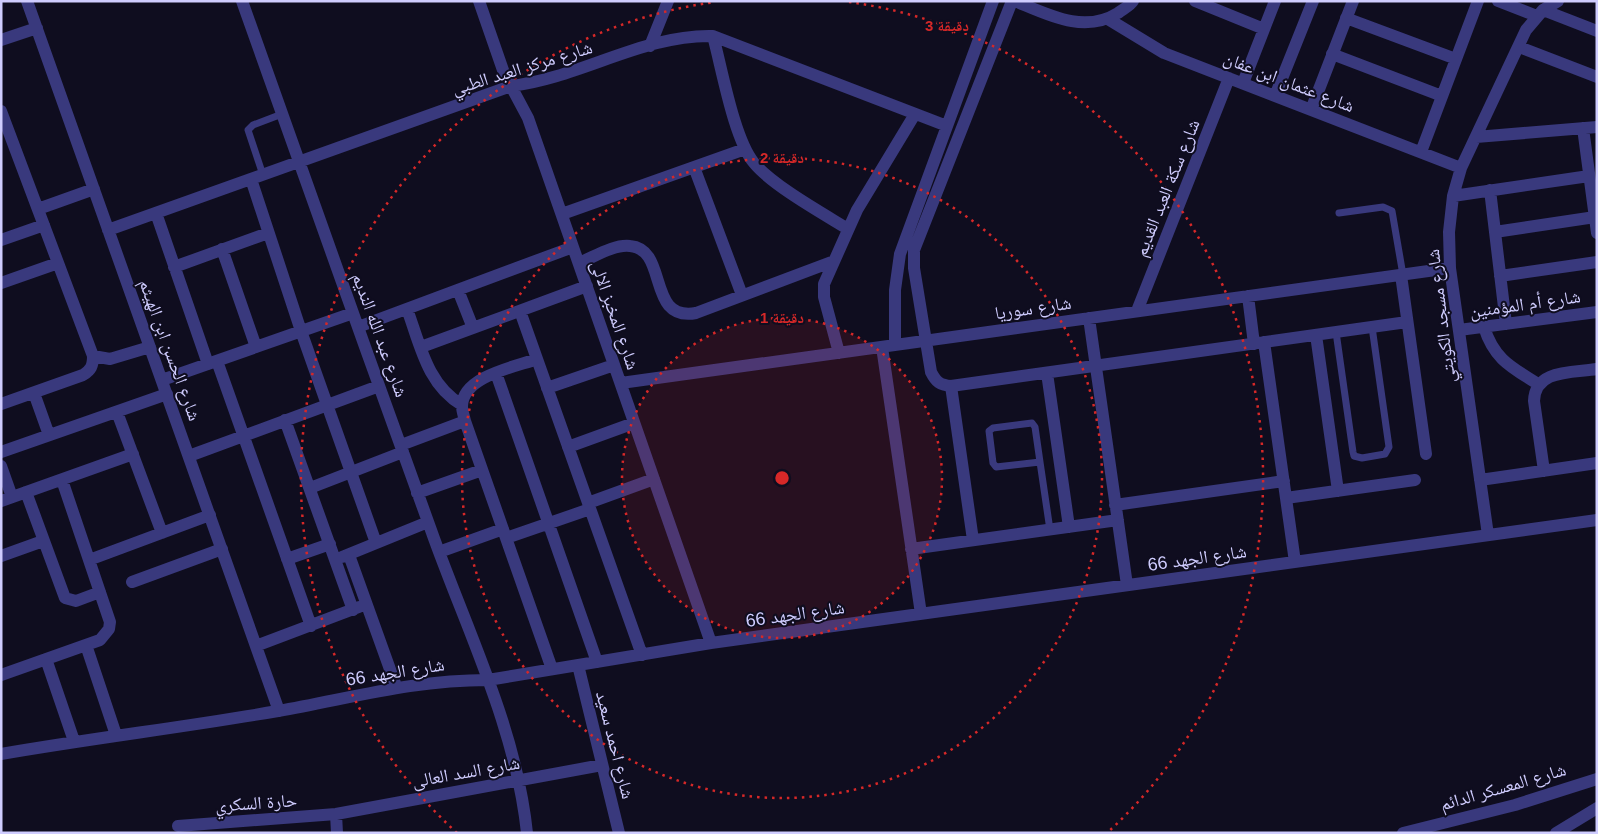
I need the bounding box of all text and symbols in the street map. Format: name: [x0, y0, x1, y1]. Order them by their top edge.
text: 3 دقيقة: [925, 17, 969, 34]
street label: شارع مركز العبد الطبي: [449, 37, 596, 103]
street label: شارع عثمان ابن عفان: [1221, 48, 1357, 117]
street label: شارع سكة العبد القديم: [1130, 117, 1205, 260]
text: 2 دقيقة: [760, 149, 804, 166]
street label: شارع مسجد الكويتي: [1423, 247, 1464, 384]
street label: شارع المخبز الالى: [586, 258, 643, 373]
street label: شارع عبد الله النديم: [346, 270, 412, 400]
street label: شارع الحسن ابن الهيثم: [133, 277, 205, 424]
street label: شارع أم المؤمنين: [1468, 286, 1582, 324]
street label: شارع سوريا: [993, 293, 1073, 324]
text: 1 دقيقة: [760, 309, 804, 326]
centre of rings: [773, 469, 791, 487]
street label: شارع الجهد 66: [1146, 541, 1248, 576]
street label: شارع الجهد 66: [744, 597, 846, 632]
street label: شارع الجهد 66: [344, 654, 446, 691]
street label: شارع احمد سعيد: [591, 689, 638, 801]
street label: شارع السد العالى: [411, 753, 522, 792]
street label: شارع المعسكر الدائم: [1438, 759, 1569, 816]
street label: حارة السكري: [214, 790, 298, 820]

